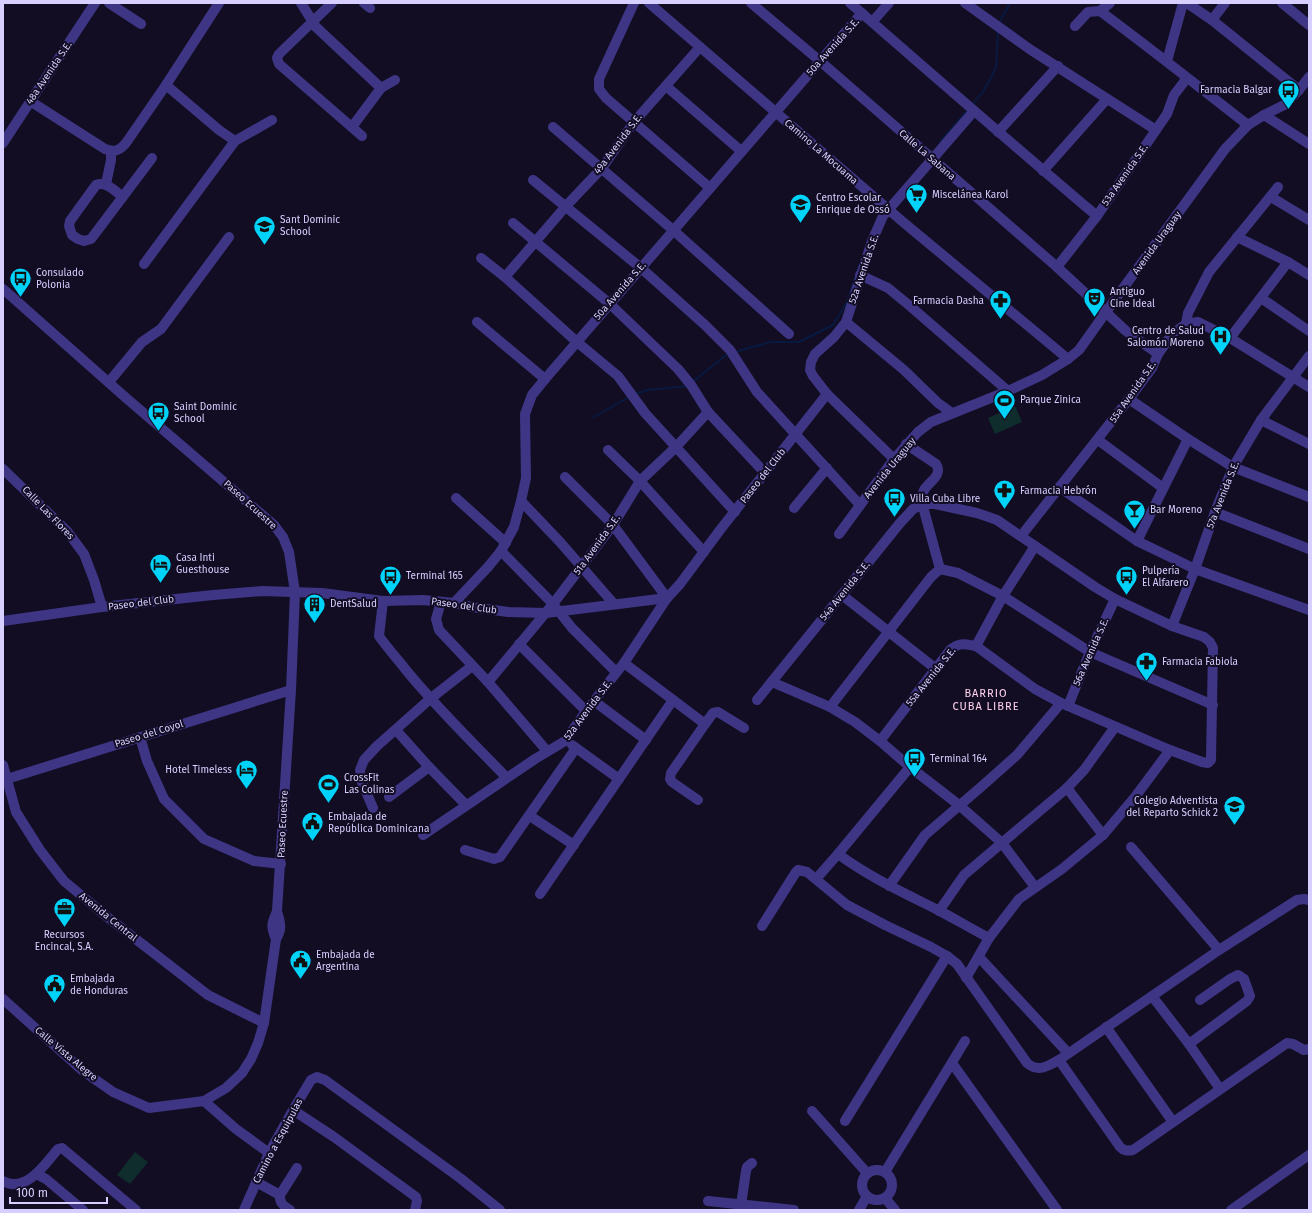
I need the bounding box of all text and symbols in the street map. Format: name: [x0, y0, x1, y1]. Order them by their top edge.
street label: 50a Avenida S.E.: [804, 16, 862, 78]
street label: 48a Avenida S.E.: [24, 39, 74, 107]
bus stop icon: Farmacia Balgar: [1275, 77, 1301, 110]
place label: Farmacia Balgar: [1200, 84, 1272, 96]
street label: 49a Avenida S.E.: [591, 111, 645, 177]
street label: Camino La Mocuama: [782, 117, 860, 187]
street label: Calle La Sabana: [896, 127, 958, 183]
street label: 53a Avenida S.E.: [1099, 142, 1151, 208]
supermarket icon: Miscelánea Karol: [904, 182, 930, 215]
place label: Miscelánea Karol: [932, 189, 1009, 201]
school or university icon: Centro Escolar Enrique de Ossó: [787, 191, 813, 224]
place label: Centro Escolar Enrique de Ossó: [816, 192, 890, 216]
street label: Avenida Uraguay: [1130, 209, 1184, 277]
school or university icon: Sant Dominic School: [251, 213, 277, 246]
place label: Sant Dominic School: [280, 214, 340, 238]
street label: 52a Avenida S.E.: [847, 233, 881, 305]
street label: 50a Avenida S.E.: [591, 259, 649, 323]
bus stop icon: Consulado Polonia: [7, 266, 33, 299]
place label: Consulado Polonia: [36, 267, 84, 291]
theatre icon: Antiguo Cine Ideal: [1082, 285, 1108, 318]
place label: Antiguo Cine Ideal: [1110, 286, 1155, 310]
pharmacy icon: Farmacia Dasha: [987, 288, 1013, 321]
place label: Farmacia Dasha: [913, 295, 984, 307]
hospital icon: Centro de Salud Salomón Moreno: [1207, 324, 1233, 357]
place label: Centro de Salud Salomón Moreno: [1127, 325, 1204, 349]
street label: 55a Avenida S.E.: [1107, 359, 1159, 425]
sports icon: Parque Zinica: [992, 387, 1018, 420]
place label: Parque Zinica: [1020, 394, 1081, 406]
bus stop icon: Saint Dominic School: [146, 400, 172, 433]
place label: Saint Dominic School: [174, 401, 237, 425]
street label: Avenida Uraguay: [862, 435, 918, 501]
street label: Paseo del Club: [738, 446, 788, 506]
street label: 57a Avenida S.E.: [1204, 460, 1242, 530]
street label: Paseo Ecuestre: [221, 478, 279, 532]
pharmacy icon: Farmacia Hebrón: [992, 478, 1018, 511]
street label: Calle Las Flores: [20, 484, 77, 542]
place label: Farmacia Hebrón: [1020, 485, 1097, 497]
bus stop icon: Villa Cuba Libre: [882, 486, 908, 519]
place label: Villa Cuba Libre: [910, 493, 980, 505]
bar icon: Bar Moreno: [1122, 497, 1148, 530]
place label: Bar Moreno: [1150, 504, 1203, 516]
street label: 51a Avenida S.E.: [571, 513, 623, 577]
hotel icon: Casa Inti Guesthouse: [148, 551, 174, 584]
place label: Casa Inti Guesthouse: [176, 552, 230, 576]
street label: 54a Avenida S.E.: [817, 559, 873, 623]
bus stop icon: Terminal 165: [377, 563, 403, 596]
bus stop icon: Pulpería El Alfarero: [1114, 564, 1140, 597]
place label: Pulpería El Alfarero: [1142, 564, 1189, 589]
place label: Terminal 165: [406, 570, 463, 582]
building icon: DentSalud: [301, 591, 327, 624]
street label: Paseo del Club: [107, 593, 175, 613]
street label: Paseo del Club: [430, 595, 498, 617]
place label: DentSalud: [330, 598, 377, 610]
street label: 56a Avenida S.E.: [1071, 616, 1111, 688]
street label: 55a Avenida S.E.: [904, 645, 958, 709]
pharmacy icon: Farmacia Fabiola: [1133, 649, 1159, 682]
place label: Farmacia Fabiola: [1162, 656, 1238, 668]
street label: 52a Avenida S.E.: [561, 678, 615, 742]
district label: BARRIO CUBA LIBRE: [952, 687, 1020, 713]
street label: Paseo del Coyol: [113, 718, 185, 750]
bus stop icon: Terminal 164: [902, 746, 928, 779]
place label: Terminal 164: [930, 753, 988, 765]
hotel icon: Hotel Timeless: [234, 757, 260, 790]
place label: Hotel Timeless: [165, 764, 232, 776]
sports icon: CrossFit Las Colinas: [316, 771, 342, 804]
place label: CrossFit Las Colinas: [344, 772, 395, 796]
street label: Paseo Ecuestre: [275, 790, 291, 858]
school or university icon: Colegio Adventista del Reparto Schick 2: [1221, 794, 1247, 827]
place label: Colegio Adventista del Reparto Schick 2: [1126, 795, 1218, 819]
public building icon: Embajada de República Dominicana: [300, 810, 326, 843]
place label: Embajada de República Dominicana: [328, 811, 429, 835]
street label: Avenida Central: [77, 890, 139, 944]
office icon: Recursos Encincal, S.A.: [51, 896, 77, 929]
place label: Recursos Encincal, S.A.: [35, 929, 93, 953]
public building icon: Embajada de Argentina: [287, 948, 313, 981]
place label: Embajada de Argentina: [316, 949, 375, 973]
public building icon: Embajada de Honduras: [42, 972, 68, 1005]
place label: Embajada de Honduras: [70, 973, 128, 997]
street label: Calle Vista Alegre: [32, 1024, 100, 1084]
street label: Camino a Esquipulas: [251, 1096, 306, 1185]
scale bar: [10, 1179, 107, 1205]
text: 100 m: [16, 1186, 48, 1200]

